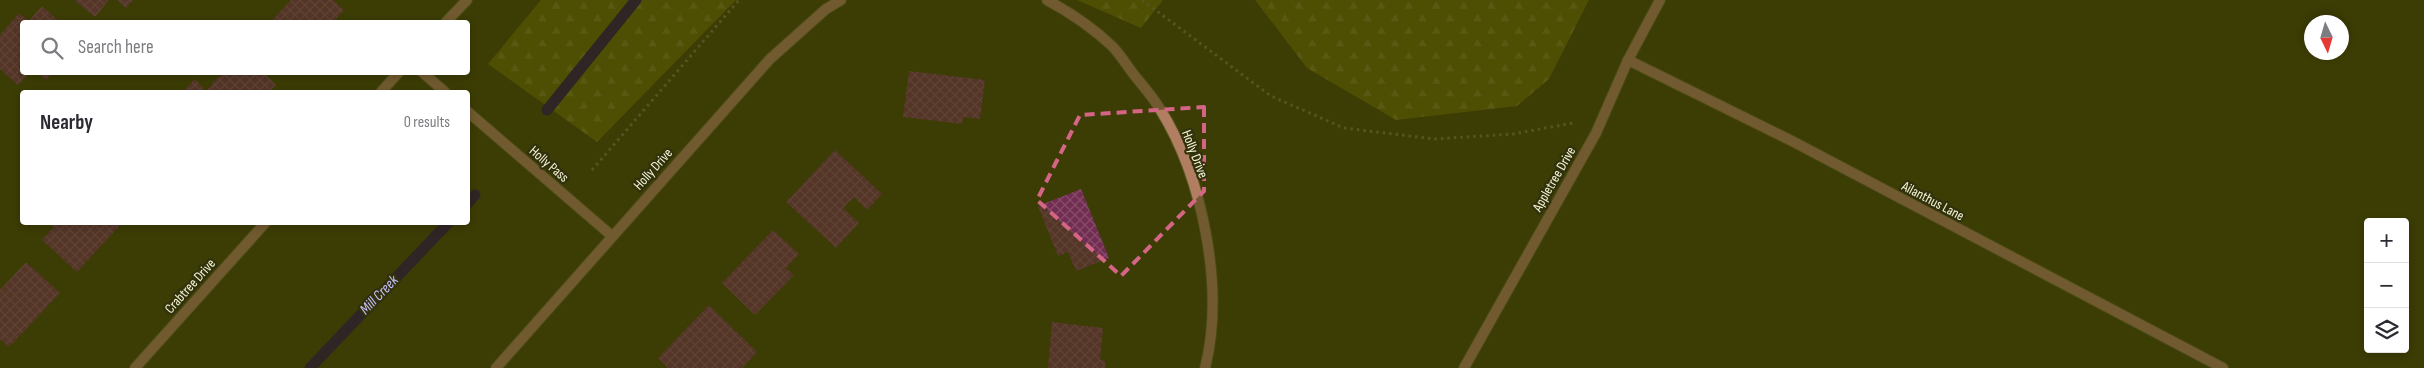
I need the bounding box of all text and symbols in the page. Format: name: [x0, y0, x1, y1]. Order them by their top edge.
north arrow: [2304, 15, 2349, 60]
search box: [20, 20, 470, 75]
icon: search: [38, 34, 66, 62]
text: Search here: [78, 36, 154, 59]
text: Nearby: [40, 110, 93, 135]
text: 0 results: [404, 113, 450, 132]
street label: Holly Drive: [1178, 128, 1212, 180]
street label: Holly Pass: [526, 142, 572, 186]
street label: Appletree Drive: [1528, 144, 1579, 215]
street label: Holly Drive: [630, 145, 676, 193]
street label: Ailanthus Lane: [1898, 177, 1967, 225]
map controls: [2364, 218, 2409, 353]
button: +: [2364, 218, 2409, 263]
street label: Crabtree Drive: [161, 255, 219, 317]
button: −: [2364, 263, 2409, 308]
water label: Mill Creek: [356, 271, 403, 319]
button: layers: [2364, 308, 2409, 353]

